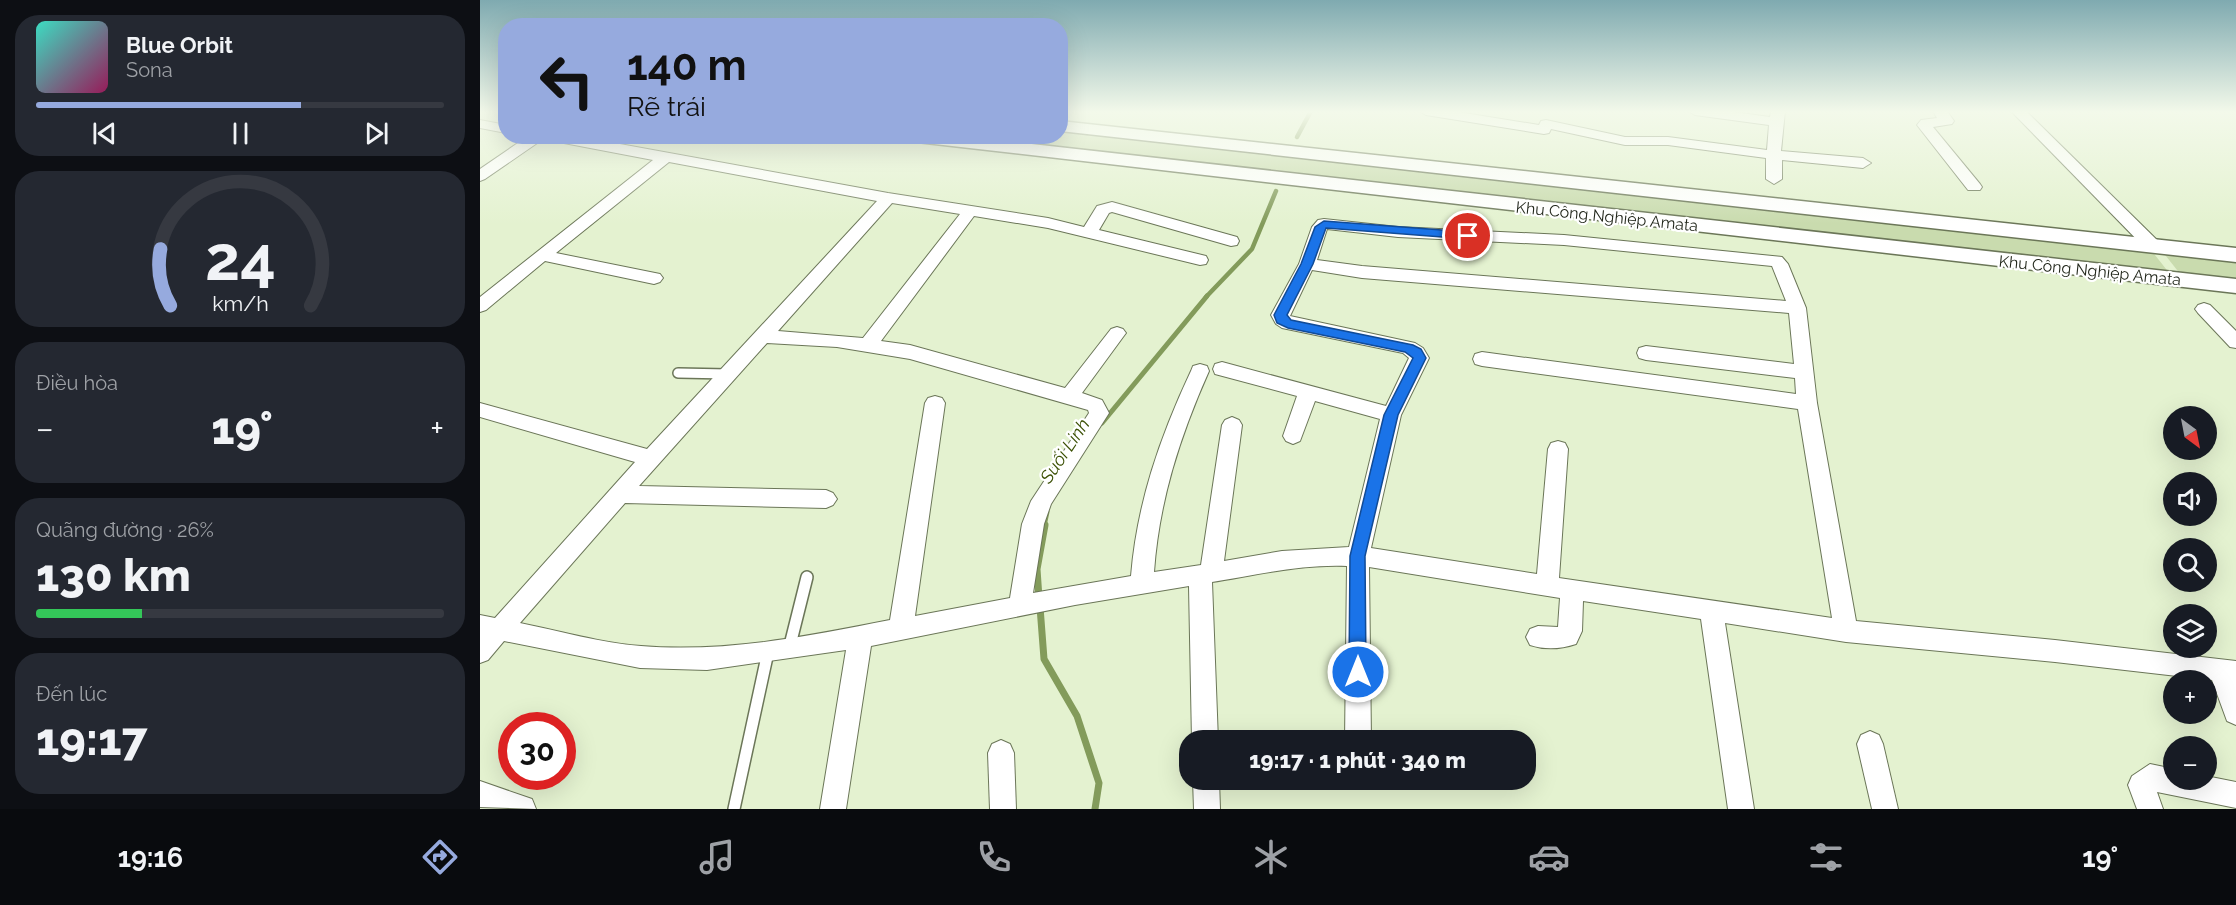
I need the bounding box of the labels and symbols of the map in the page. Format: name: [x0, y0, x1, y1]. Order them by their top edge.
street label: Khu Công Nghiệp Amata: [1515, 197, 1699, 236]
pin: [1442, 210, 1493, 261]
street label: Khu Công Nghiệp Amata: [1998, 251, 2182, 290]
north arrow: [2163, 406, 2217, 460]
water label: Suối Linh: [1035, 414, 1094, 488]
position arrow: [1326, 640, 1390, 704]
speed limit sign: 30: [498, 712, 576, 790]

